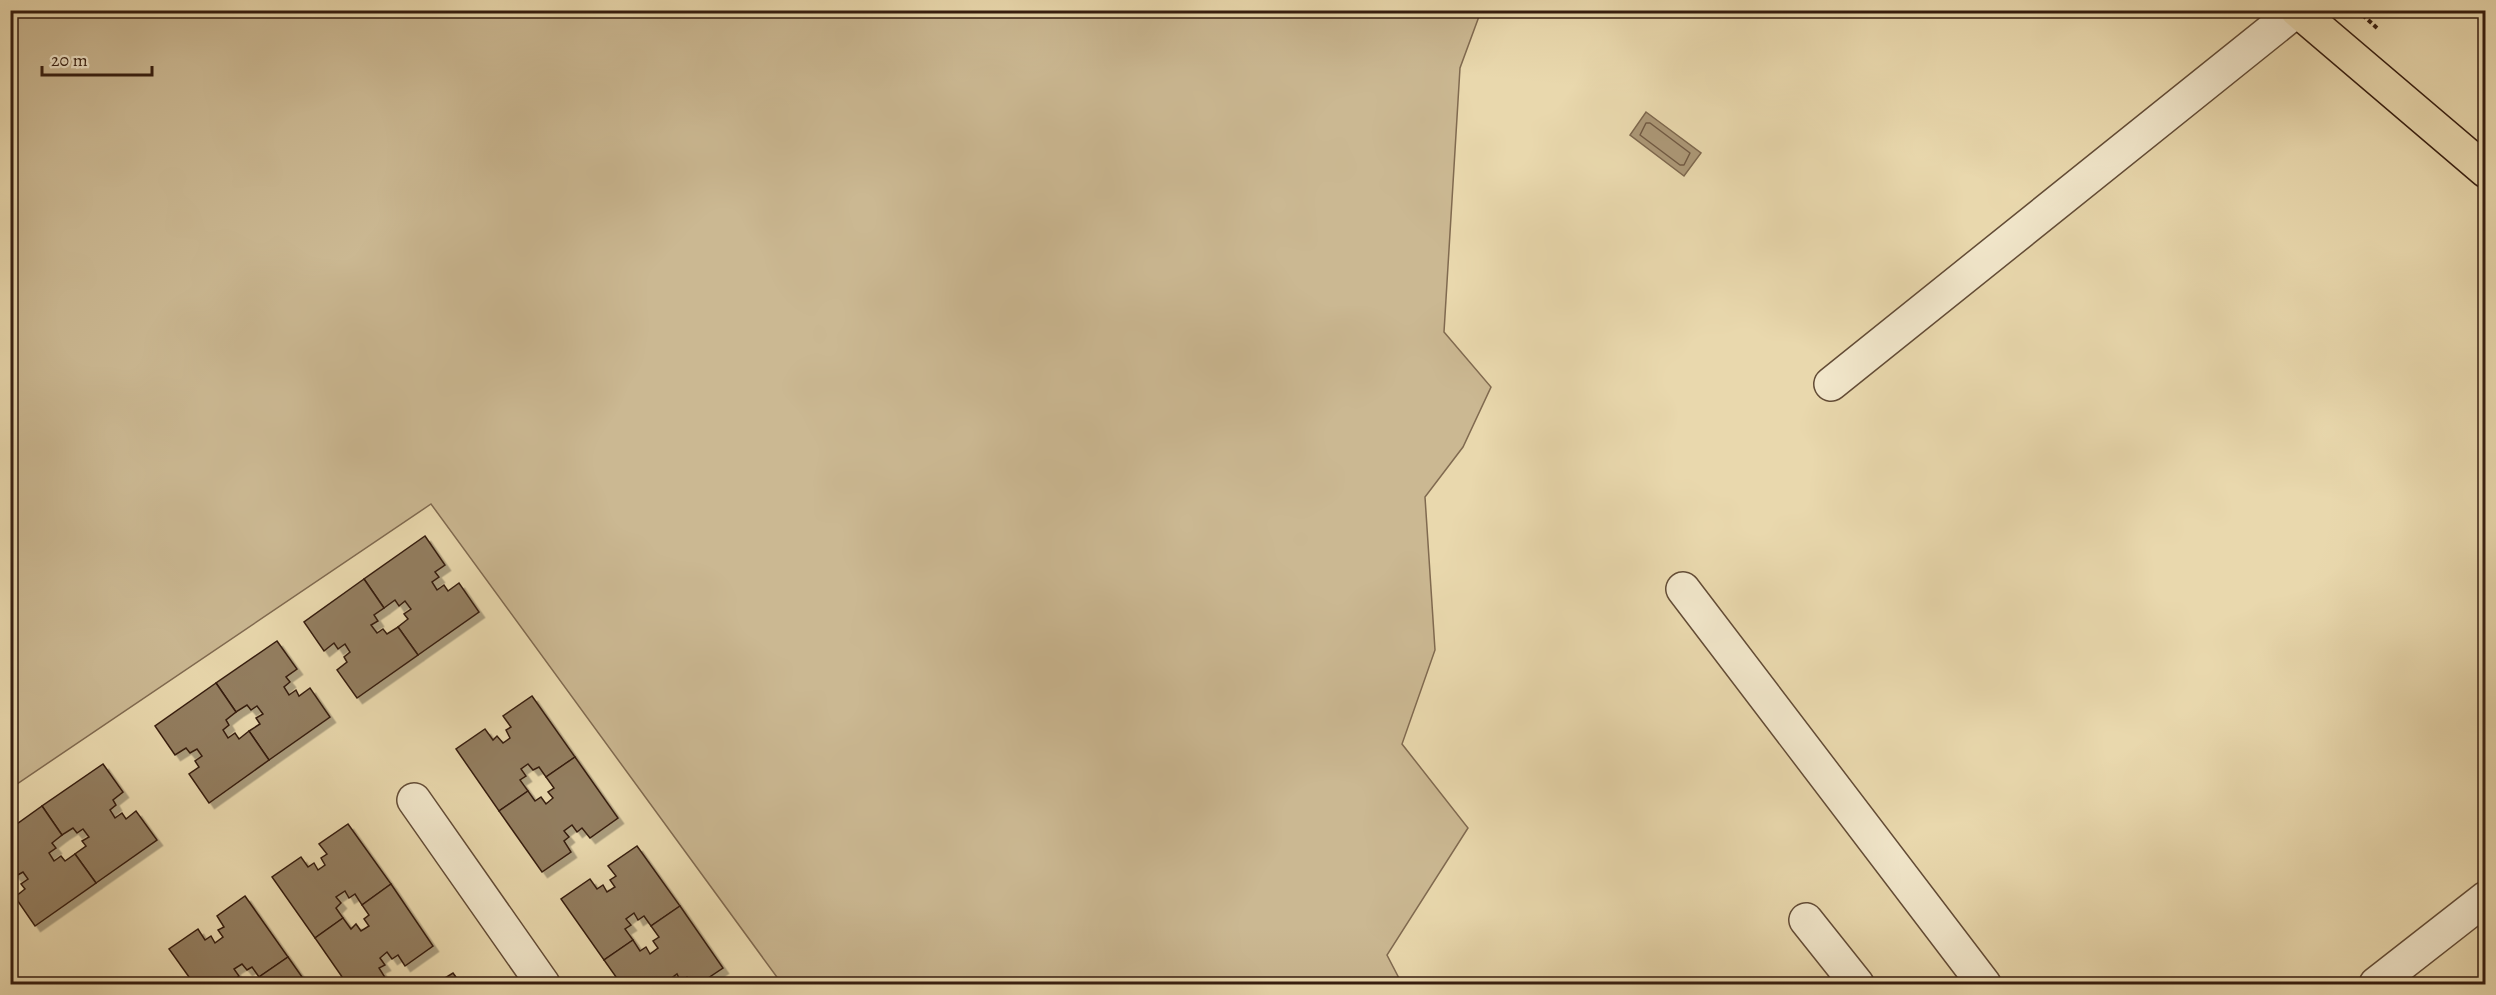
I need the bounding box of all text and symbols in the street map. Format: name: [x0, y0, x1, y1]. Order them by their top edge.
scale bar: [42, 39, 152, 77]
text: 20 m: [51, 48, 88, 72]

